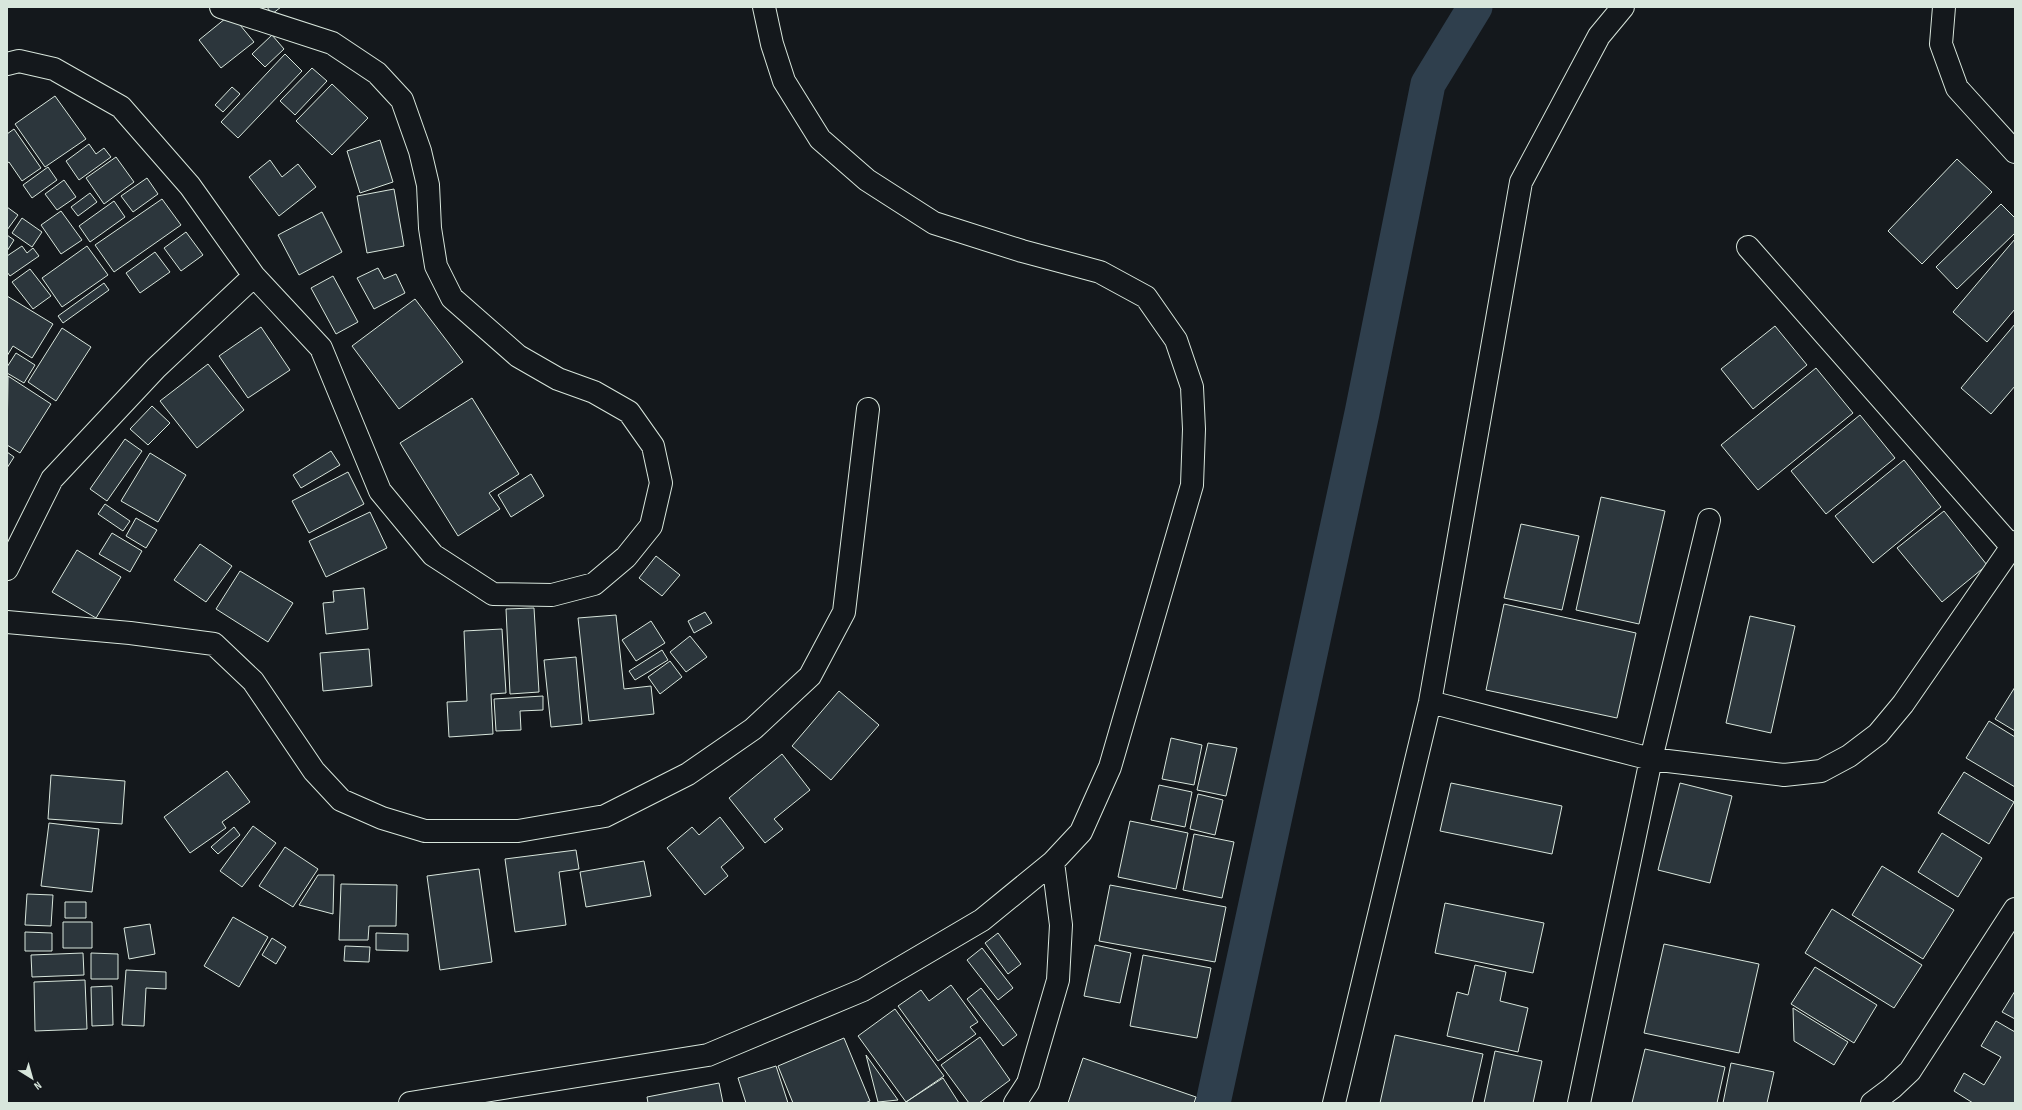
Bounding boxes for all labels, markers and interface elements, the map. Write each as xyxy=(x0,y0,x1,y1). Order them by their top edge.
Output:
north arrow xyxy=(12,1058,52,1098)
text: N xyxy=(31,1079,44,1093)

